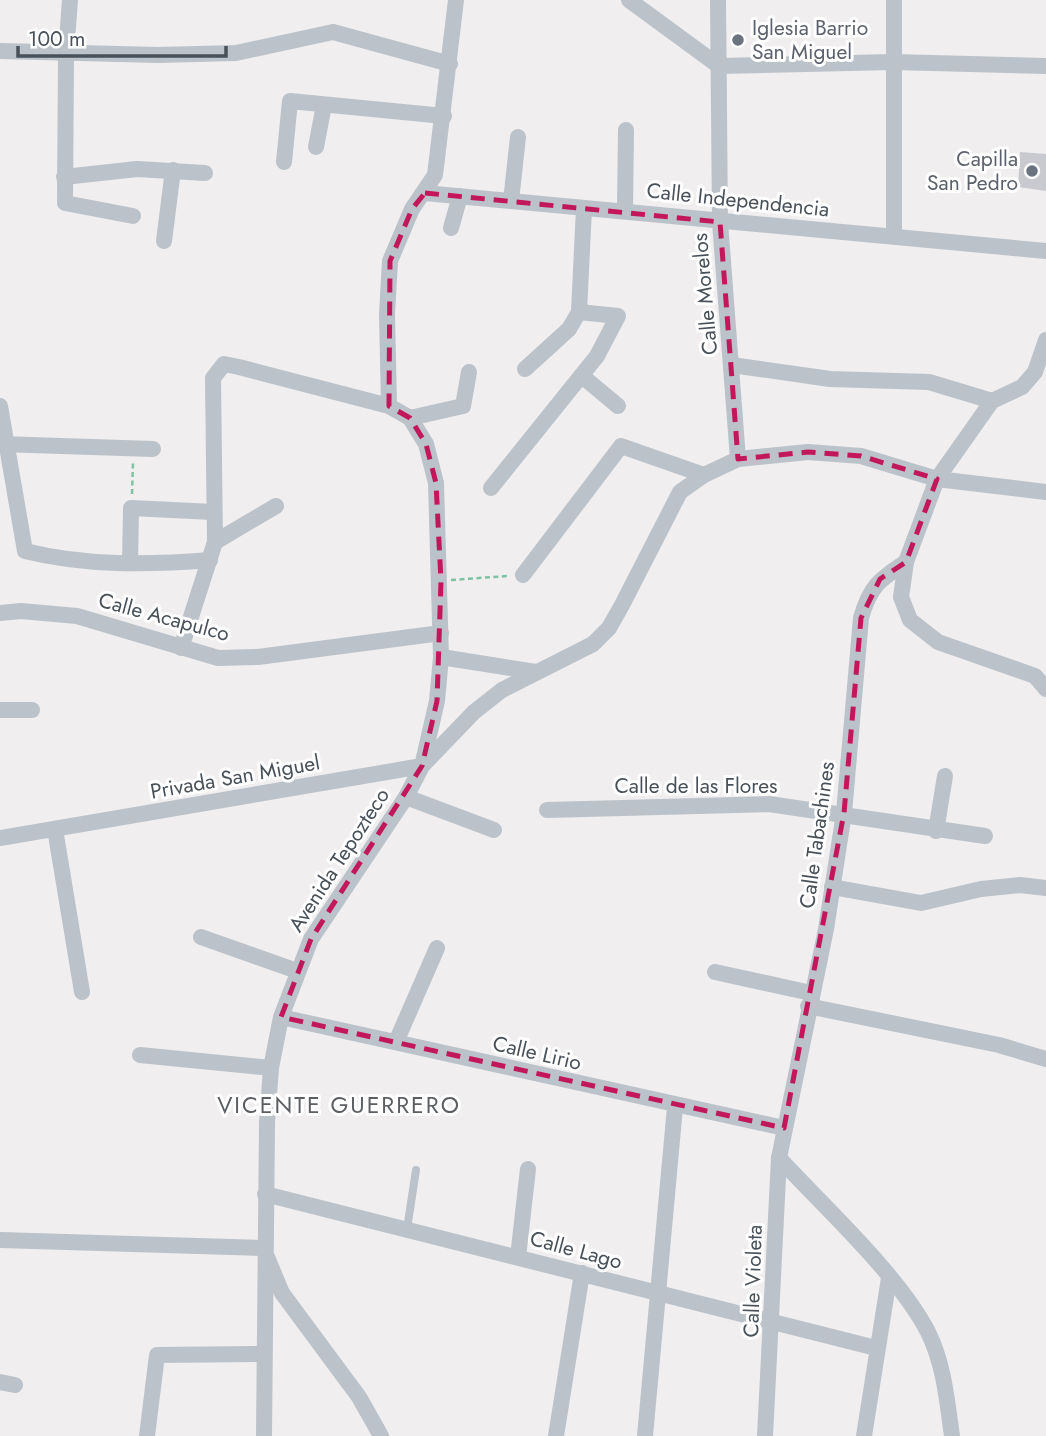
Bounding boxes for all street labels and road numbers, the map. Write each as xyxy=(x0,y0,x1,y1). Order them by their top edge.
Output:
street label: Calle Independencia xyxy=(645,175,831,225)
street label: Calle Morelos xyxy=(685,232,725,356)
street label: Calle Acapulco xyxy=(95,585,233,649)
street label: Privada San Miguel xyxy=(148,747,322,807)
street label: Calle Tabachines xyxy=(792,760,842,910)
street label: Calle de las Flores xyxy=(614,771,778,801)
street label: Avenida Tepozteco xyxy=(281,782,397,938)
street label: Calle Lirio xyxy=(490,1028,584,1078)
street label: Calle Lago xyxy=(527,1223,625,1277)
street label: Calle Violeta xyxy=(736,1224,770,1338)

